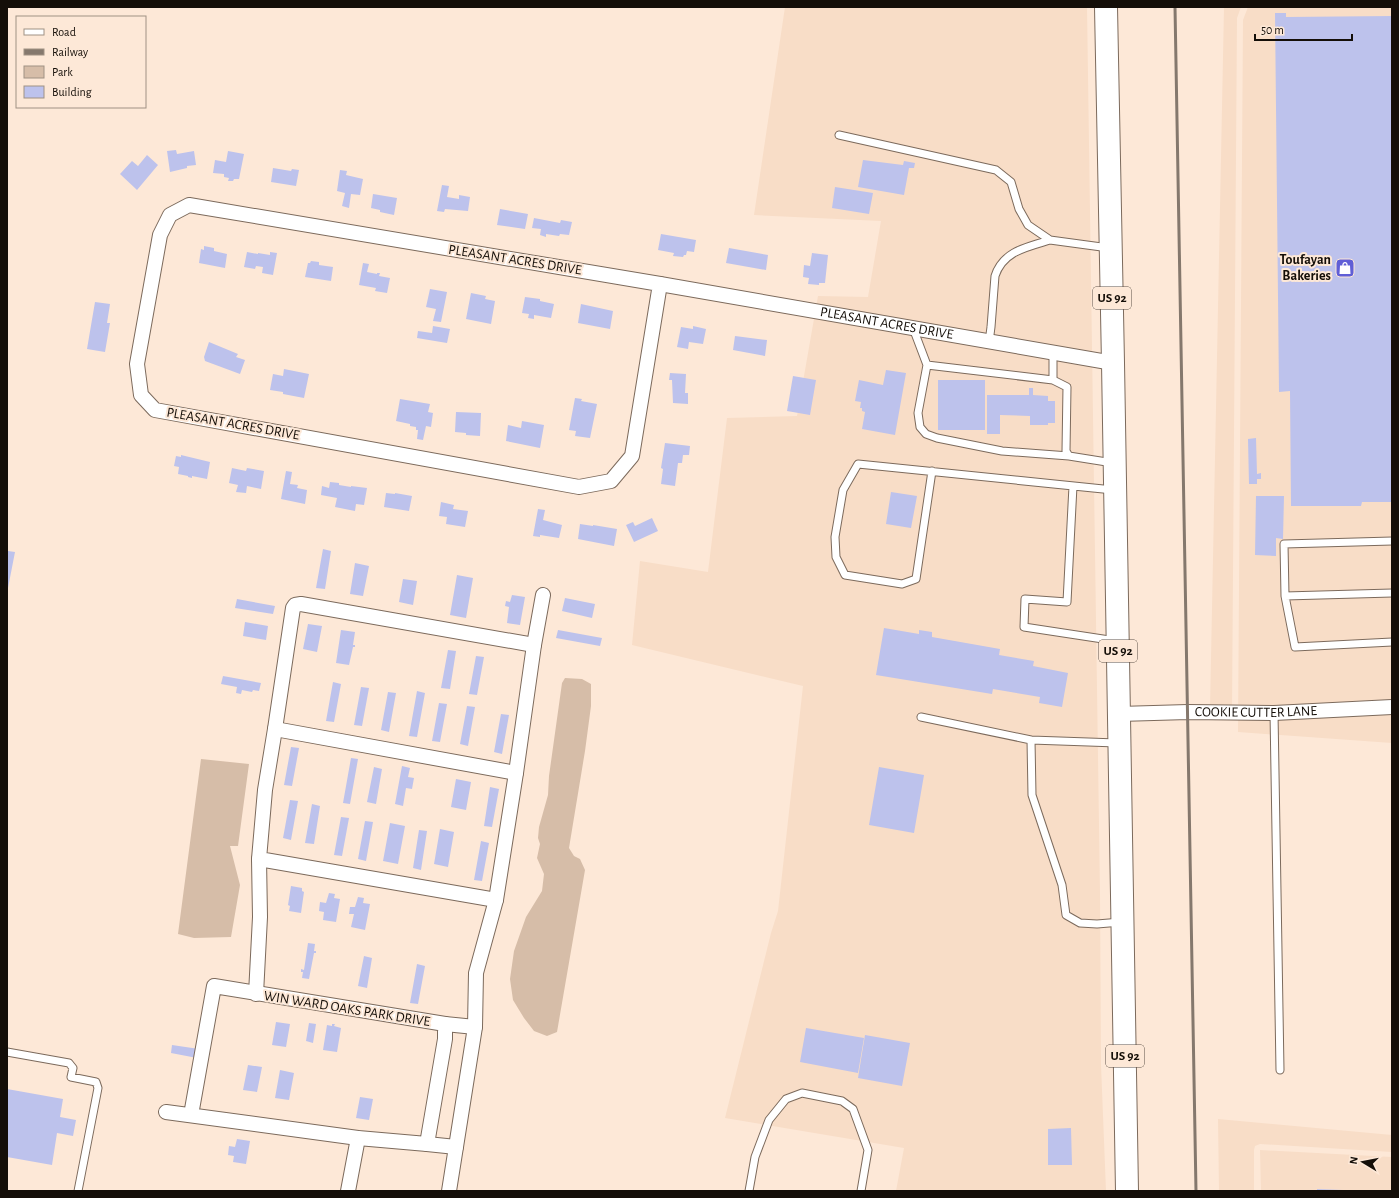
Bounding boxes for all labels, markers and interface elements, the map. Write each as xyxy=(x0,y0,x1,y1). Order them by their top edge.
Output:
legend xyxy=(16,16,146,108)
scale bar xyxy=(1255,16,1352,42)
text: 50 m xyxy=(1261,24,1284,36)
text: Road xyxy=(52,26,76,38)
text: Railway xyxy=(52,46,88,59)
text: Park xyxy=(52,66,73,78)
text: Building xyxy=(52,86,92,98)
street label: PLEASANT ACRES DRIVE xyxy=(447,243,583,277)
place label: Toufayan Bakeries xyxy=(1279,253,1331,283)
shop icon: Toufayan Bakeries xyxy=(1334,257,1356,279)
road number: US 92 xyxy=(1093,287,1131,309)
street label: PLEASANT ACRES DRIVE xyxy=(819,305,954,342)
street label: PLEASANT ACRES DRIVE xyxy=(165,405,301,443)
road number: US 92 xyxy=(1099,640,1137,662)
street label: COOKIE CUTTER LANE xyxy=(1195,704,1318,720)
street label: WIN WARD OAKS PARK DRIVE xyxy=(263,989,431,1029)
road number: US 92 xyxy=(1106,1045,1144,1067)
north arrow xyxy=(1343,1142,1383,1182)
text: N xyxy=(1348,1156,1360,1165)

